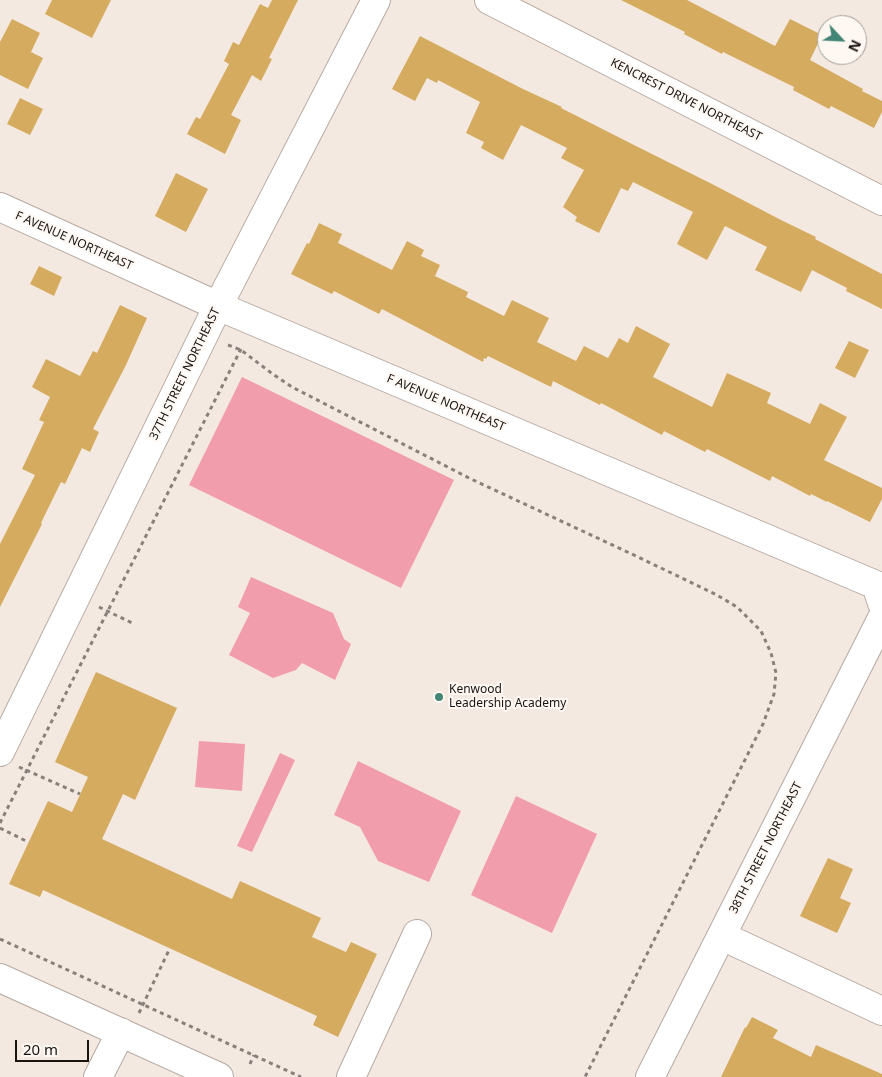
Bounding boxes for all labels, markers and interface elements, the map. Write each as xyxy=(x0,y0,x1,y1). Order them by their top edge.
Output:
north arrow xyxy=(817,15,867,65)
text: N xyxy=(844,37,866,55)
street label: KENCREST DRIVE NORTHEAST xyxy=(608,56,764,144)
street label: F AVENUE NORTHEAST xyxy=(13,209,135,273)
street label: 37TH STREET NORTHEAST xyxy=(147,306,223,442)
street label: F AVENUE NORTHEAST xyxy=(385,372,507,434)
place label: Kenwood Leadership Academy xyxy=(449,683,566,711)
marker: Kenwood Leadership Academy xyxy=(433,691,445,703)
street label: 38TH STREET NORTHEAST xyxy=(727,780,805,916)
scale bar xyxy=(18,1030,91,1062)
text: 20 m xyxy=(23,1039,58,1059)

